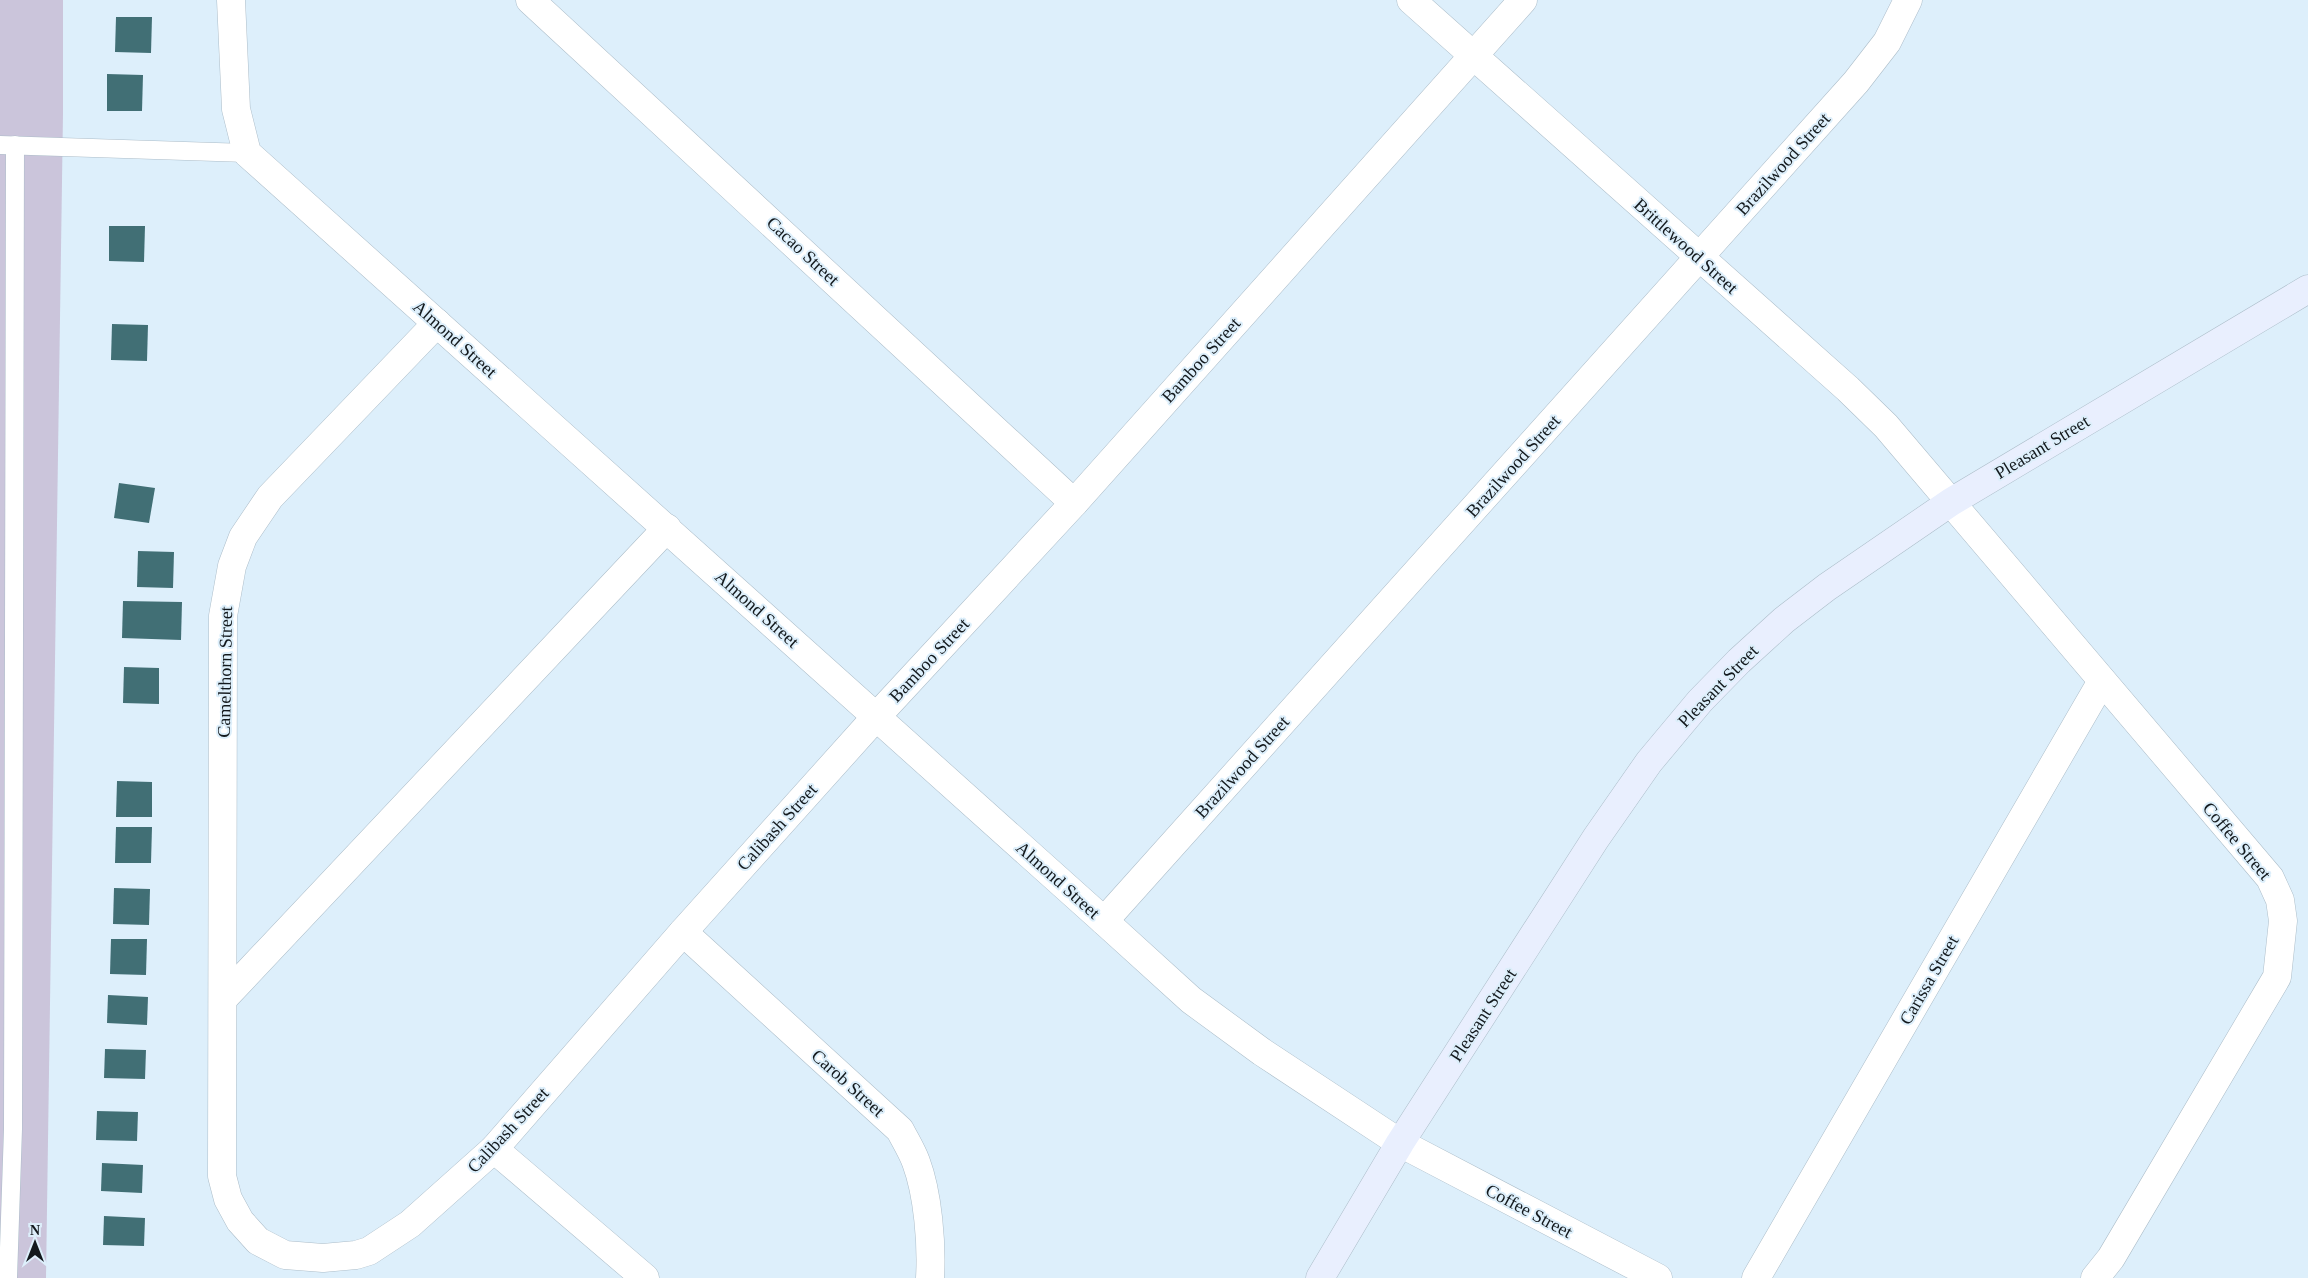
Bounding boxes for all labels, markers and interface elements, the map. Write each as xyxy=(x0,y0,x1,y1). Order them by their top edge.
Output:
street label: Brazilwood Street xyxy=(1732,109,1834,219)
street label: Brittlewood Street xyxy=(1630,194,1742,298)
street label: Cacao Street xyxy=(763,212,843,290)
street label: Almond Street xyxy=(409,296,501,382)
street label: Bamboo Street xyxy=(1158,313,1244,407)
street label: Brazilwood Street xyxy=(1462,411,1564,521)
street label: Pleasant Street xyxy=(1991,411,2093,483)
street label: Almond Street xyxy=(711,566,803,652)
street label: Camelthorn Street xyxy=(214,606,236,738)
street label: Bamboo Street xyxy=(885,614,973,706)
street label: Pleasant Street xyxy=(1674,641,1762,731)
street label: Brazilwood Street xyxy=(1191,712,1293,822)
street label: Calibash Street xyxy=(733,780,821,874)
street label: Coffee Street xyxy=(2199,798,2275,884)
street label: Almond Street xyxy=(1012,837,1104,923)
street label: Carissa Street xyxy=(1895,932,1963,1028)
street label: Pleasant Street xyxy=(1446,965,1520,1065)
street label: Carob Street xyxy=(808,1045,888,1121)
street label: Calibash Street xyxy=(463,1083,553,1177)
street label: Coffee Street xyxy=(1482,1180,1576,1242)
north arrow xyxy=(10,1218,60,1268)
text: N xyxy=(30,1223,40,1238)

